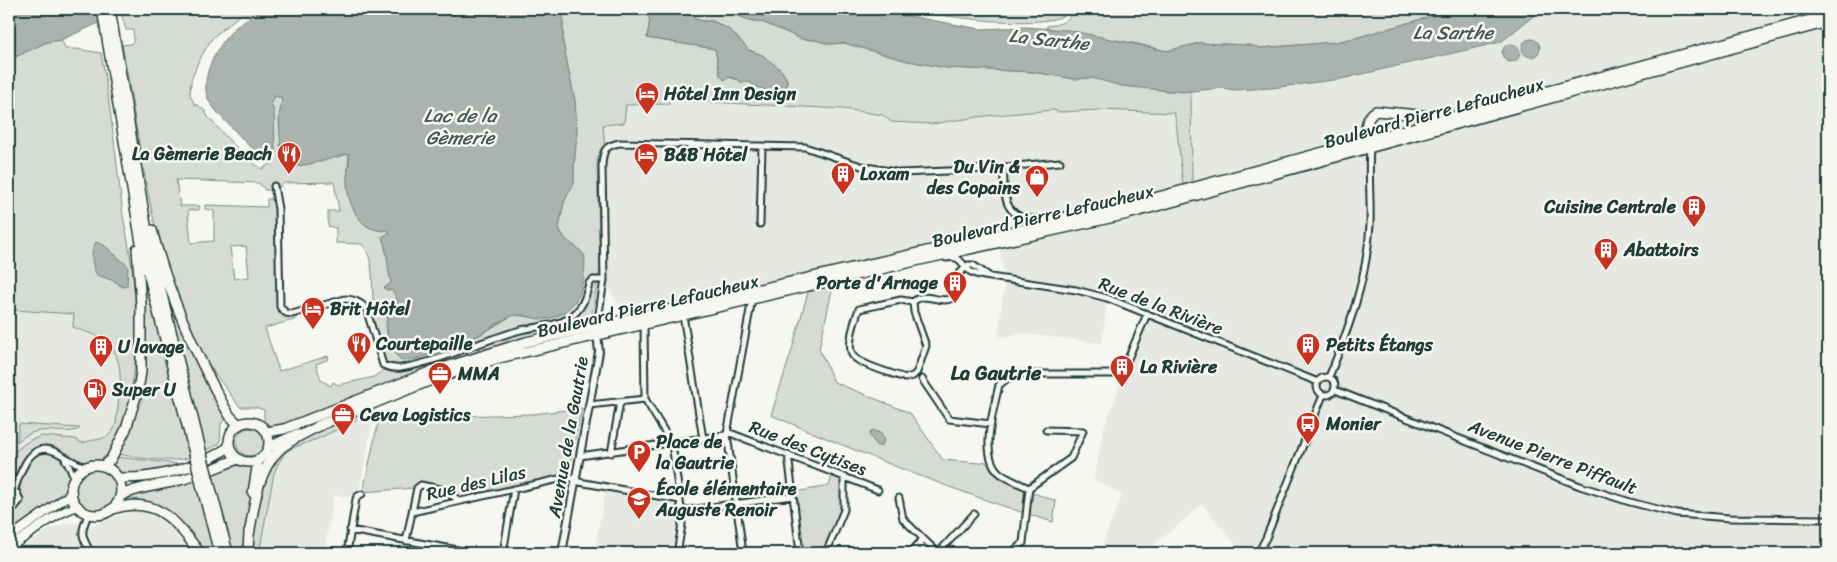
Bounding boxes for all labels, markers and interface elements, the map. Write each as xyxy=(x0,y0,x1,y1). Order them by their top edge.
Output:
water label: La Sarthe xyxy=(1413,16,1495,49)
water label: La Sarthe xyxy=(1007,19,1092,60)
street label: Boulevard Pierre Lefaucheux xyxy=(1320,68,1548,158)
place label: Hôtel Inn Design xyxy=(663,78,796,110)
hotel icon: Hôtel Inn Design xyxy=(634,81,660,115)
water label: Lac de la Gèmerie xyxy=(424,99,498,154)
place label: La Gèmerie Beach xyxy=(132,138,273,170)
place label: B&B Hôtel xyxy=(664,139,748,171)
restaurant icon: La Gèmerie Beach xyxy=(276,141,302,175)
hotel icon: B&B Hôtel xyxy=(633,142,659,176)
place label: Du Vin & des Copains xyxy=(926,151,1021,204)
place label: Loxam xyxy=(860,158,910,190)
building icon: Loxam xyxy=(830,161,856,195)
shop icon: Du Vin & des Copains xyxy=(1024,164,1050,198)
street label: Boulevard Pierre Lefaucheux xyxy=(929,175,1158,257)
place label: Cuisine Centrale xyxy=(1543,191,1677,223)
building icon: Cuisine Centrale xyxy=(1681,194,1707,228)
place label: Abattoirs xyxy=(1623,234,1699,266)
building icon: Abattoirs xyxy=(1593,237,1619,271)
street label: Boulevard Pierre Lefaucheux xyxy=(534,265,763,347)
place label: Porte d'Arnage xyxy=(816,267,939,299)
street label: Rue de la Rivière xyxy=(1094,268,1228,344)
building icon: Porte d'Arnage xyxy=(942,270,968,304)
place label: Brit Hôtel xyxy=(330,293,411,325)
hotel icon: Brit Hôtel xyxy=(300,296,326,330)
place label: Courtepaille xyxy=(375,328,473,360)
place label: Petits Étangs xyxy=(1326,329,1434,361)
place label: U lavage xyxy=(118,331,184,363)
restaurant icon: Courtepaille xyxy=(346,331,372,365)
building icon: Petits Étangs xyxy=(1295,332,1321,366)
building icon: U lavage xyxy=(88,334,114,368)
place label: La Rivière xyxy=(1140,351,1218,383)
street label: Avenue de la Gautrie xyxy=(538,354,598,521)
building icon: La Rivière xyxy=(1109,354,1135,388)
district label: La Gautrie xyxy=(951,356,1042,391)
place label: MMA xyxy=(457,358,500,390)
office icon: MMA xyxy=(427,361,453,395)
place label: Super U xyxy=(111,374,177,406)
fuel station icon: Super U xyxy=(82,377,108,411)
place label: Ceva Logistics xyxy=(359,399,471,431)
office icon: Ceva Logistics xyxy=(330,402,356,436)
place label: Monier xyxy=(1325,408,1382,440)
street label: Avenue Pierre Piffault xyxy=(1463,410,1642,504)
street label: Rue des Cytises xyxy=(744,411,872,485)
bus stop icon: Monier xyxy=(1295,411,1321,445)
place label: Place de la Gautrie xyxy=(655,426,735,479)
parking icon: Place de la Gautrie xyxy=(626,439,652,473)
street label: Rue des Lilas xyxy=(423,456,530,510)
place label: École élémentaire Auguste Renoir xyxy=(655,473,797,526)
school or university icon: École élémentaire Auguste Renoir xyxy=(626,486,652,520)

